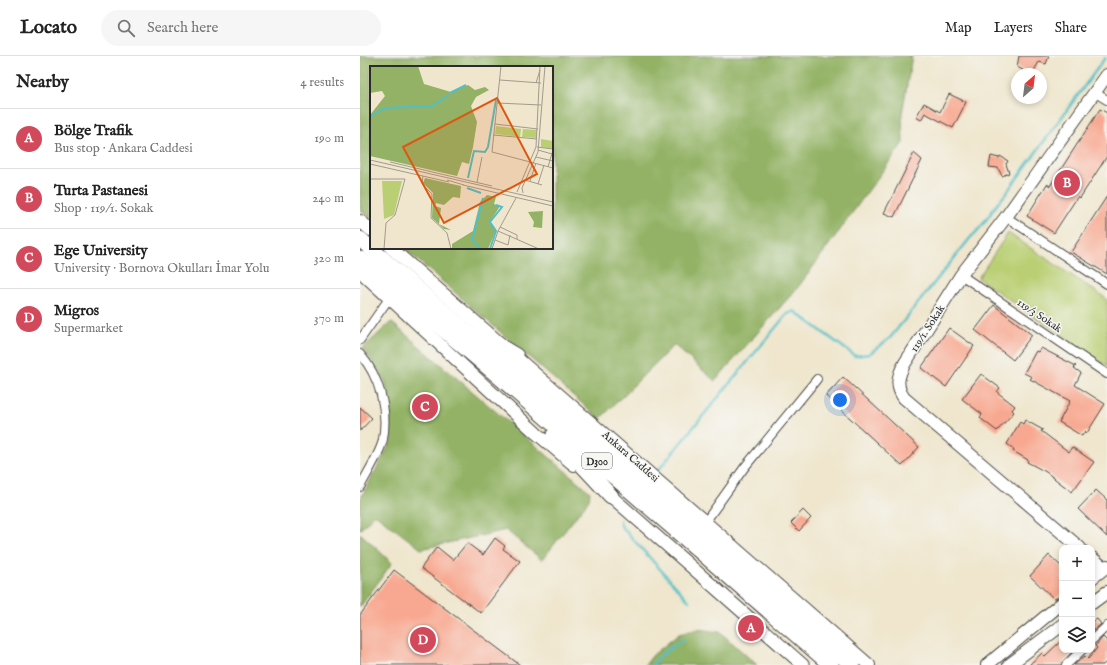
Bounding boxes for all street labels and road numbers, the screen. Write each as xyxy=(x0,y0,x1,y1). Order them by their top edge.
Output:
street label: 119/3 Sokak xyxy=(1014,296,1065,336)
street label: 119/1. Sokak xyxy=(907,302,948,355)
street label: Ankara Caddesi xyxy=(598,427,662,485)
road number: D300 xyxy=(582,453,612,469)

